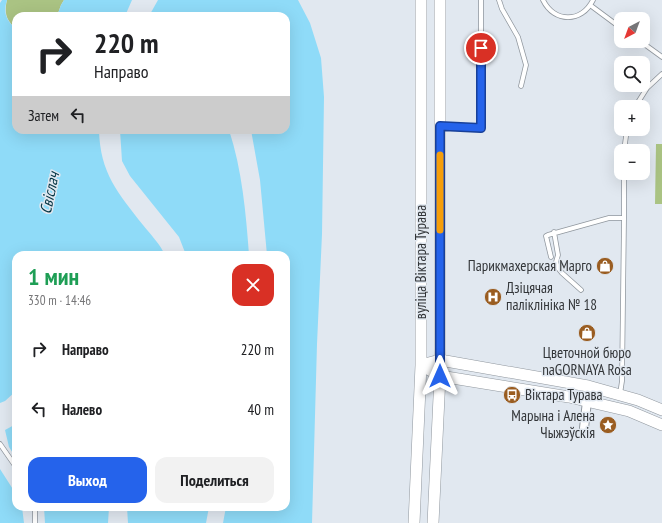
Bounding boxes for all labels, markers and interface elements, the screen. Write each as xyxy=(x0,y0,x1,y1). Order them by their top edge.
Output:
north arrow xyxy=(614,12,650,48)
map controls xyxy=(614,12,650,180)
text: 220 m xyxy=(94,24,158,61)
icon: right xyxy=(28,28,80,80)
pin xyxy=(464,31,498,65)
icon: arrive xyxy=(470,37,492,59)
button: search xyxy=(614,56,650,92)
text: Направо xyxy=(94,60,149,83)
button: + xyxy=(614,100,650,136)
icon: left xyxy=(67,104,89,126)
text: Затем xyxy=(28,106,59,125)
button: − xyxy=(614,144,650,180)
water label: Свіслач xyxy=(35,169,64,216)
street label: вуліца Віктара Турава xyxy=(411,205,430,319)
place label: Парикмахерская Марго xyxy=(468,256,592,275)
shop icon: Парикмахерская Марго xyxy=(595,256,615,276)
text: 1 мин xyxy=(28,261,79,292)
button: close xyxy=(232,264,274,306)
place label: Дзіцячая паліклініка № 18 xyxy=(506,278,597,314)
hospital icon: Дзіцячая паліклініка № 18 xyxy=(483,287,503,307)
text: 330 m · 14:46 xyxy=(28,292,91,309)
shop icon: Цветочной бюро naGORNAYA Rosa xyxy=(577,323,597,343)
icon: right xyxy=(28,338,50,360)
text: Направо xyxy=(62,340,109,359)
text: 220 m xyxy=(241,340,274,359)
place label: Цветочной бюро naGORNAYA Rosa xyxy=(542,343,632,379)
position arrow xyxy=(419,355,461,397)
bus stop icon: Віктара Турава xyxy=(502,385,522,405)
place label: Віктара Турава xyxy=(525,385,603,404)
icon: left xyxy=(28,398,50,420)
text: Налево xyxy=(62,400,102,419)
text: 40 m xyxy=(248,400,274,419)
place label: Марына і Алена Чыжэўскія xyxy=(511,406,595,442)
place icon: Марына і Алена Чыжэўскія xyxy=(598,415,618,435)
button: Выход xyxy=(28,457,147,503)
button: Поделиться xyxy=(155,457,274,503)

